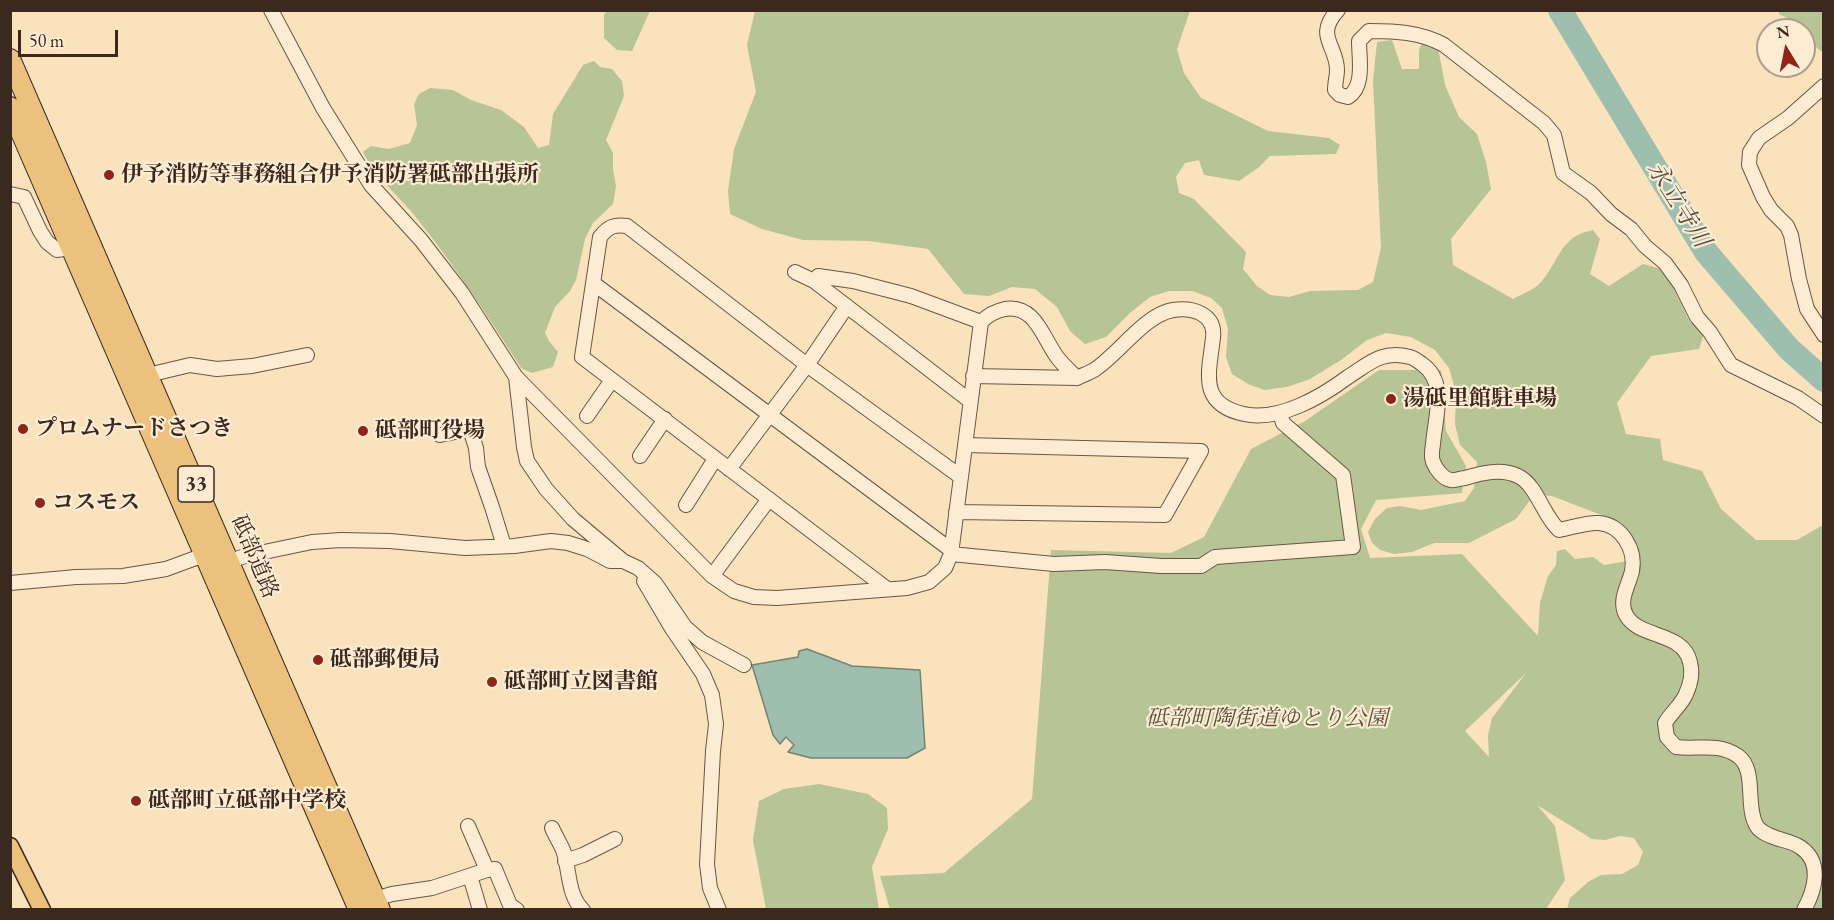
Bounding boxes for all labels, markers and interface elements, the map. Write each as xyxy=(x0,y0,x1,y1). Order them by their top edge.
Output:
scale bar xyxy=(21,18,122,56)
north arrow xyxy=(1756,18,1816,78)
text: N xyxy=(1775,20,1791,43)
text: 50 m xyxy=(29,29,64,52)
water label: 永立寺川 xyxy=(1640,157,1716,253)
place label: 伊予消防等事務組合伊予消防署砥部出張所 xyxy=(121,162,539,188)
marker: 伊予消防等事務組合伊予消防署砥部出張所 xyxy=(102,168,116,182)
place label: 湯砥里館駐車場 xyxy=(1403,386,1557,412)
marker: 湯砥里館駐車場 xyxy=(1384,392,1398,406)
place label: プロムナードさつき xyxy=(35,416,233,442)
place label: 砥部町役場 xyxy=(375,418,485,444)
marker: プロムナードさつき xyxy=(16,422,30,436)
marker: 砥部町役場 xyxy=(356,424,370,438)
road number: 33 xyxy=(178,466,214,502)
place label: コスモス xyxy=(52,490,140,516)
marker: コスモス xyxy=(33,496,47,510)
street label: 砥部道路 xyxy=(225,511,283,603)
place label: 砥部郵便局 xyxy=(330,647,440,673)
marker: 砥部郵便局 xyxy=(311,653,325,667)
place label: 砥部町立図書館 xyxy=(504,669,658,695)
marker: 砥部町立図書館 xyxy=(485,675,499,689)
park label: 砥部町陶街道ゆとり公園 xyxy=(1146,706,1388,732)
place label: 砥部町立砥部中学校 xyxy=(148,788,346,814)
marker: 砥部町立砥部中学校 xyxy=(129,794,143,808)

